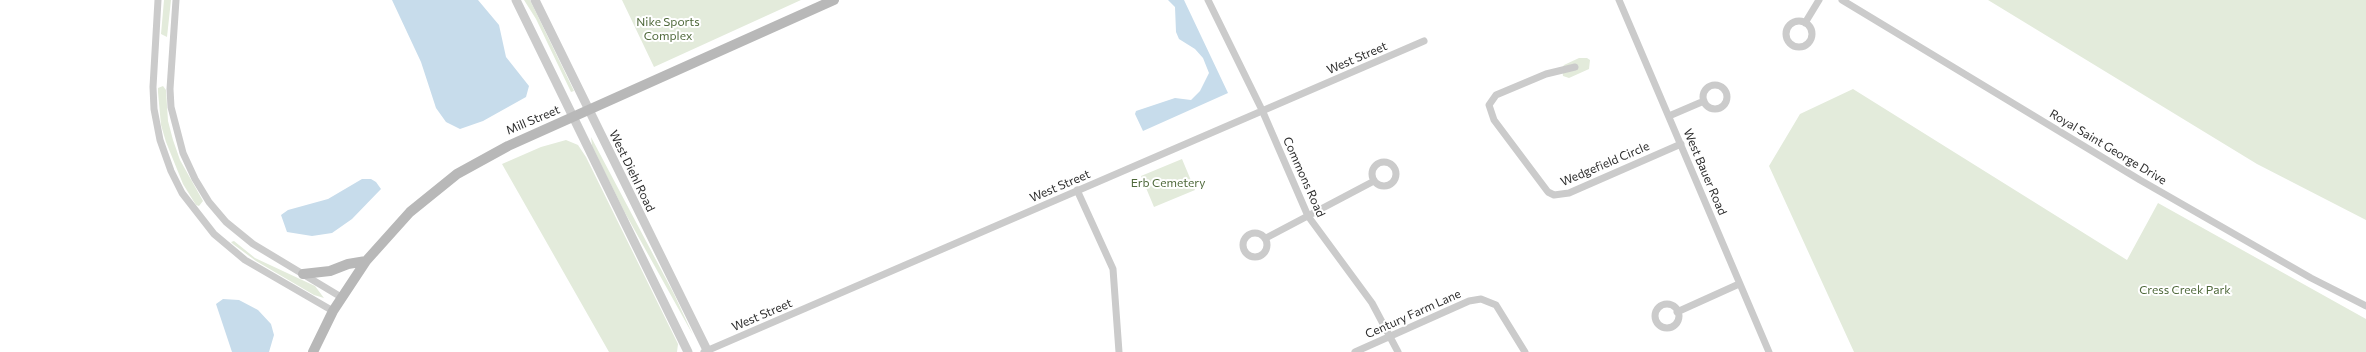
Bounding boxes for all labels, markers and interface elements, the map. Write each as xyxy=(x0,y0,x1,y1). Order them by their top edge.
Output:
park label: Nike Sports Complex xyxy=(636,15,700,43)
street label: West Street xyxy=(1325,39,1389,77)
street label: Mill Street xyxy=(504,102,562,138)
street label: Royal Saint George Drive xyxy=(2047,106,2169,188)
street label: West Bauer Road xyxy=(1680,127,1730,217)
street label: West Diehl Road xyxy=(606,128,658,214)
street label: Commons Road xyxy=(1280,135,1328,219)
street label: Wedgefield Circle xyxy=(1558,139,1652,189)
street label: West Street xyxy=(1028,167,1092,205)
park label: Erb Cemetery xyxy=(1131,176,1205,190)
park label: Cress Creek Park xyxy=(2139,283,2231,297)
street label: Century Farm Lane xyxy=(1363,286,1463,342)
street label: West Street xyxy=(730,296,794,334)

